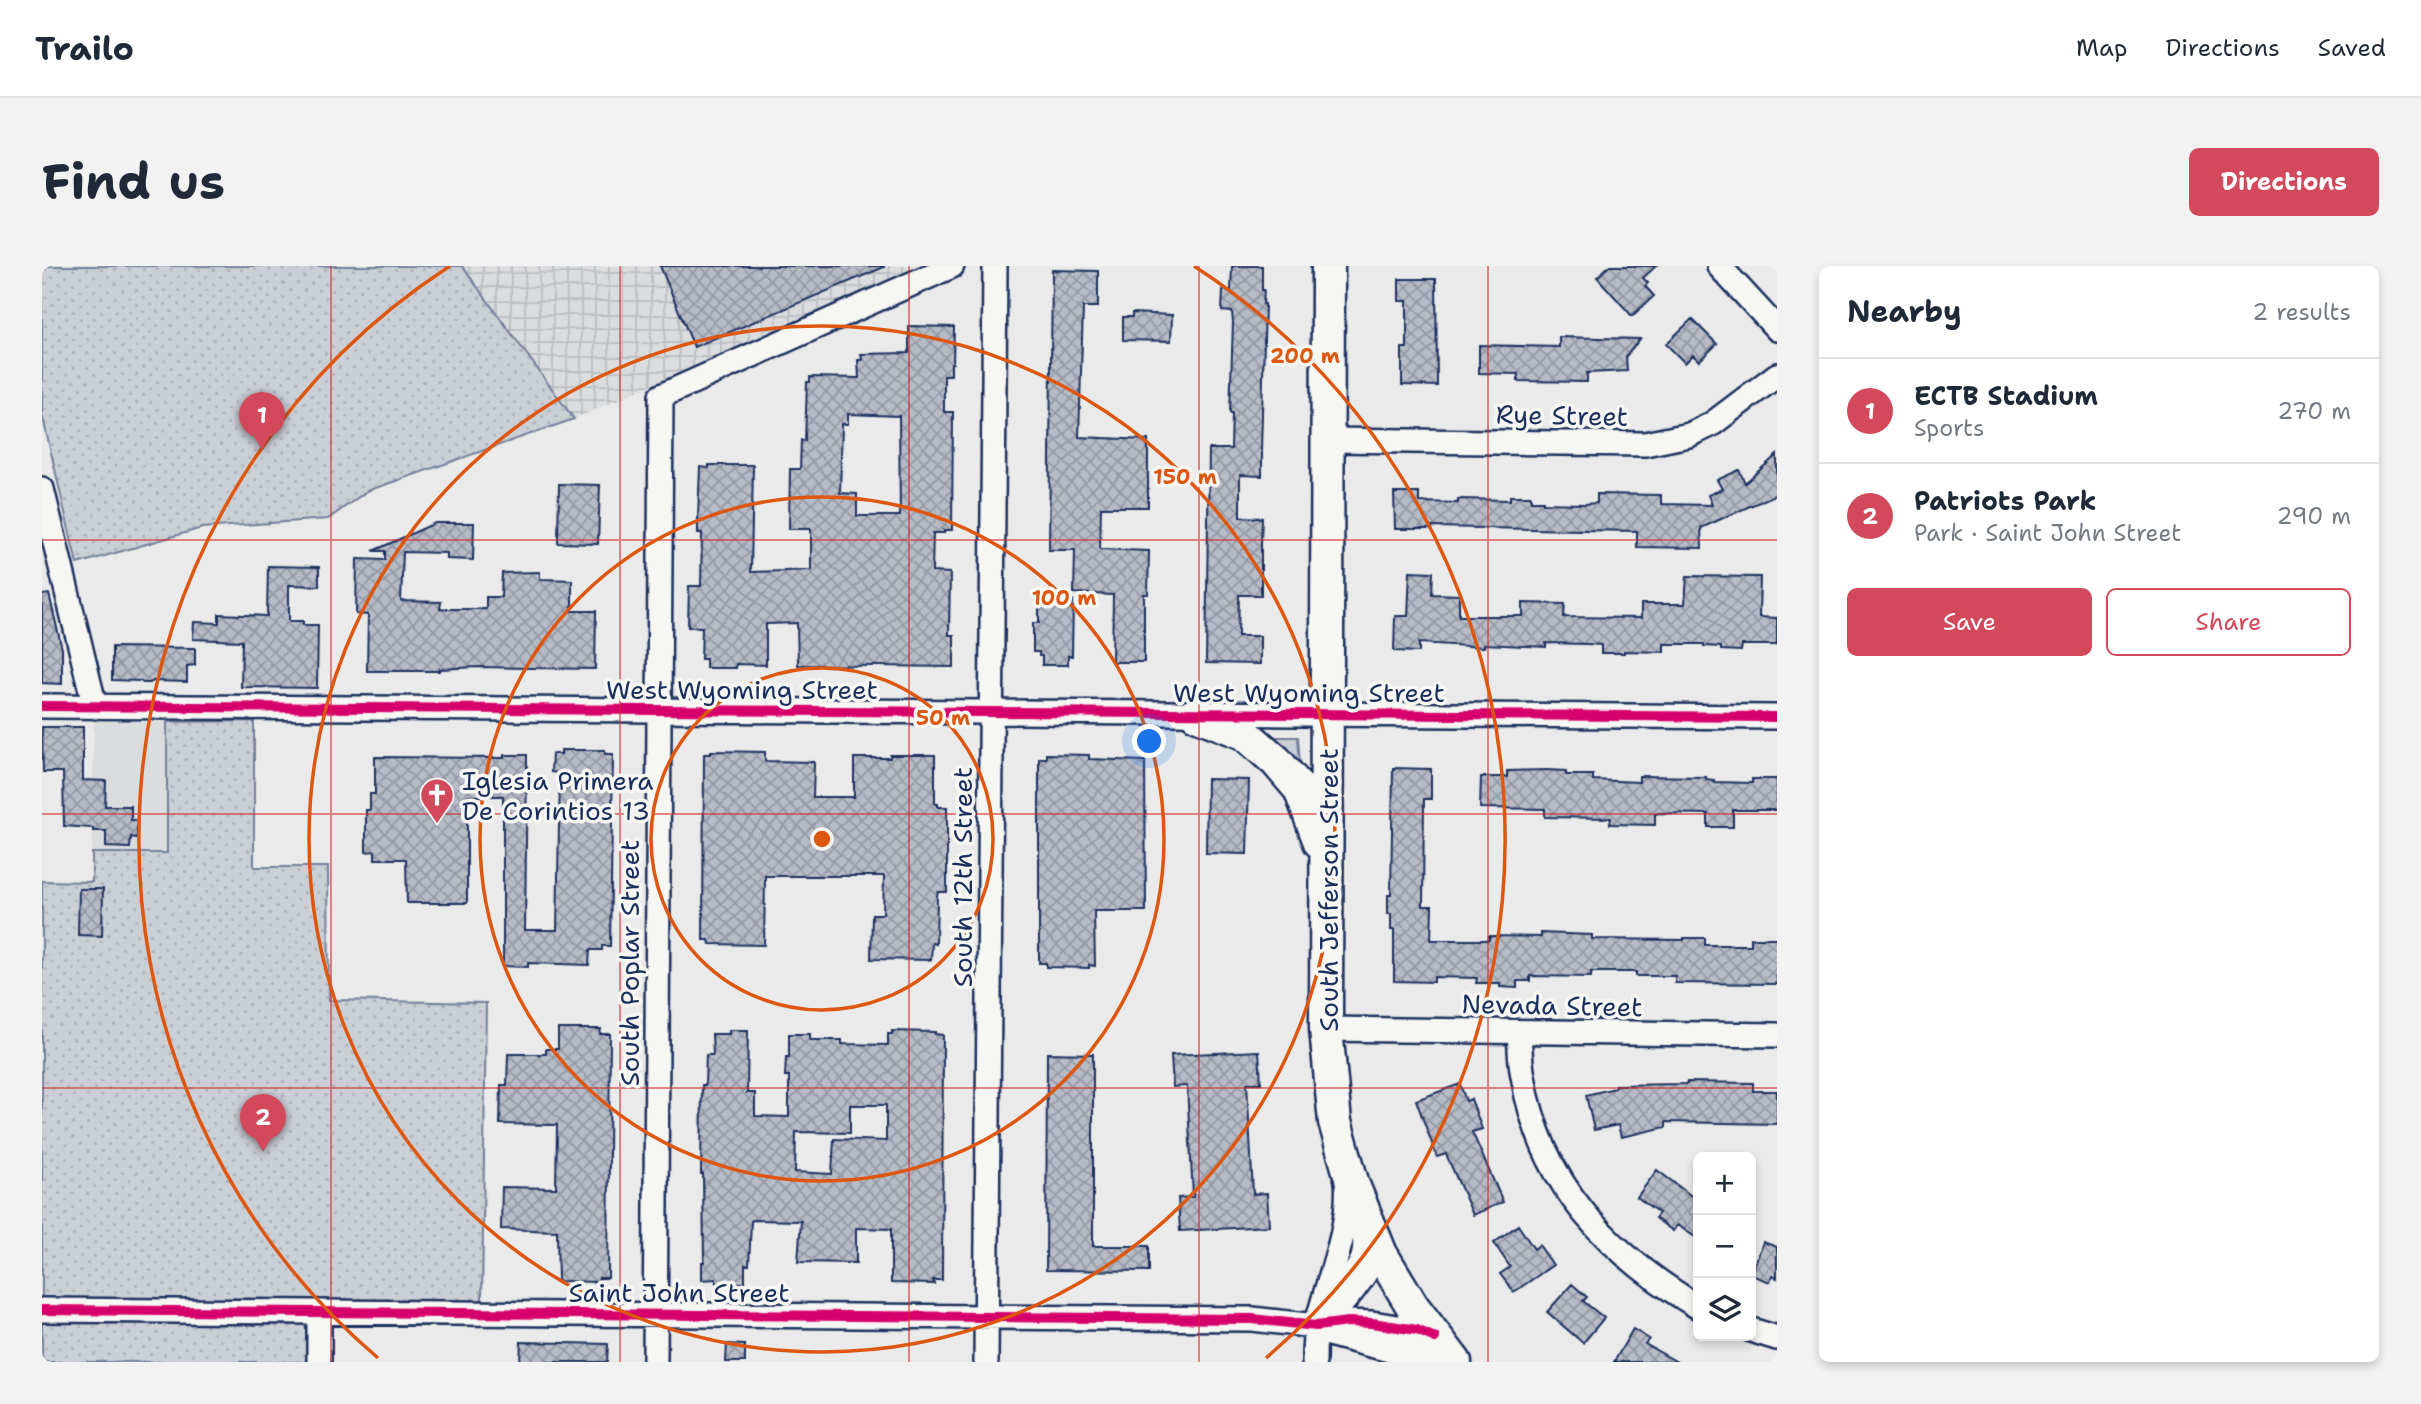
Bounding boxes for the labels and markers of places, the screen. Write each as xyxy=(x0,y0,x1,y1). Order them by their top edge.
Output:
pin: 1 xyxy=(239,392,285,450)
place label: Iglesia Primera De Corintios 13 xyxy=(462,763,654,828)
church icon: Iglesia Primera De Corintios 13 xyxy=(418,776,456,825)
centre of rings xyxy=(810,827,834,851)
pin: 2 xyxy=(240,1094,286,1152)

